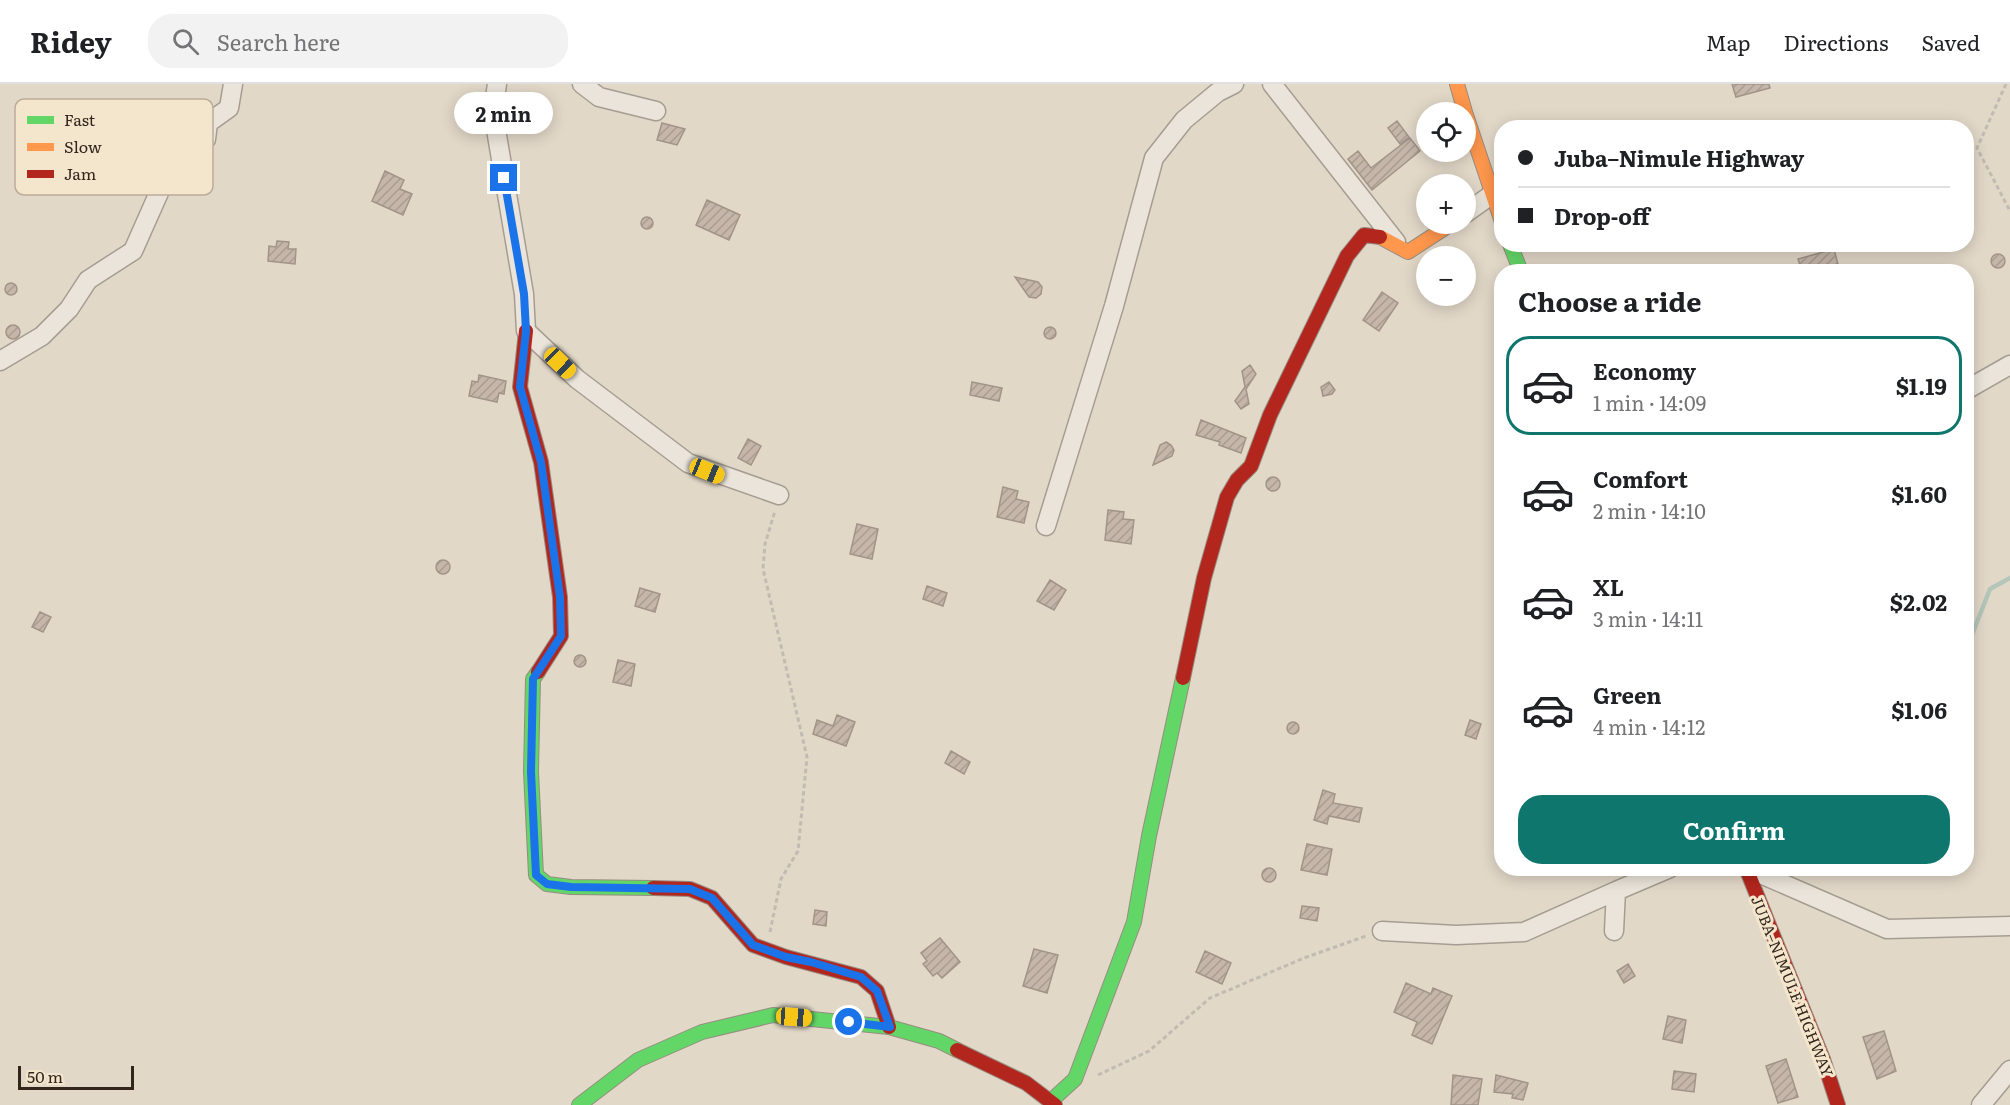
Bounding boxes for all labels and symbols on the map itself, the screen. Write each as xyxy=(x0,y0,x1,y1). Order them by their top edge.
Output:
callout: 2 min xyxy=(454,91,554,133)
legend xyxy=(15,99,213,195)
text: Fast xyxy=(64,107,96,131)
text: Slow xyxy=(64,134,102,158)
text: Jam xyxy=(64,161,97,185)
route end xyxy=(490,164,517,191)
car xyxy=(541,344,579,382)
car xyxy=(687,456,727,486)
street label: JUBA–NIMULE HIGHWAY xyxy=(1746,892,1840,1080)
car xyxy=(775,1007,813,1027)
route start xyxy=(835,1008,862,1035)
scale bar xyxy=(18,1063,134,1090)

